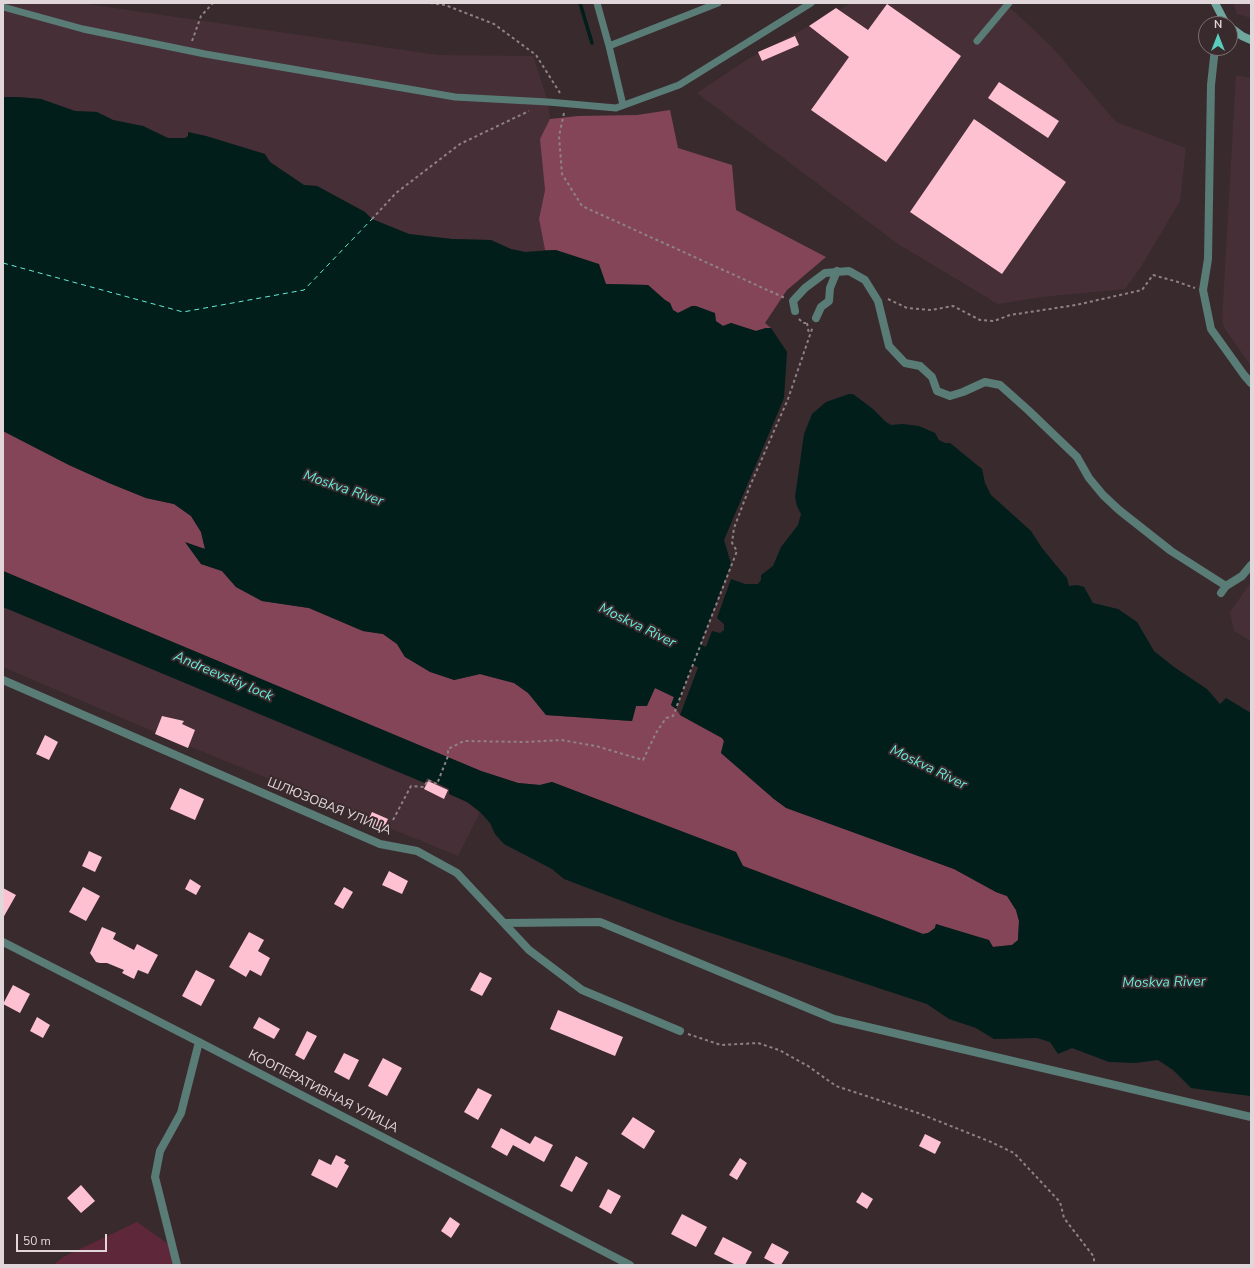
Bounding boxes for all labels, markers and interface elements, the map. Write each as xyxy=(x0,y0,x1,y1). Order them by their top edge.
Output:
north arrow xyxy=(1198,16,1238,56)
text: N xyxy=(1214,17,1222,32)
water label: Moskva River xyxy=(301,467,385,511)
water label: Moskva River xyxy=(596,600,678,652)
water label: Andreevskiy lock xyxy=(171,649,275,705)
water label: Moskva River xyxy=(887,742,969,794)
street label: ШЛЮЗОВАЯ УЛИЦА xyxy=(265,775,393,839)
water label: Moskva River xyxy=(1122,974,1206,992)
street label: КООПЕРАТИВНАЯ УЛИЦА xyxy=(245,1047,401,1137)
scale bar xyxy=(18,1226,109,1252)
text: 50 m xyxy=(23,1233,51,1249)

